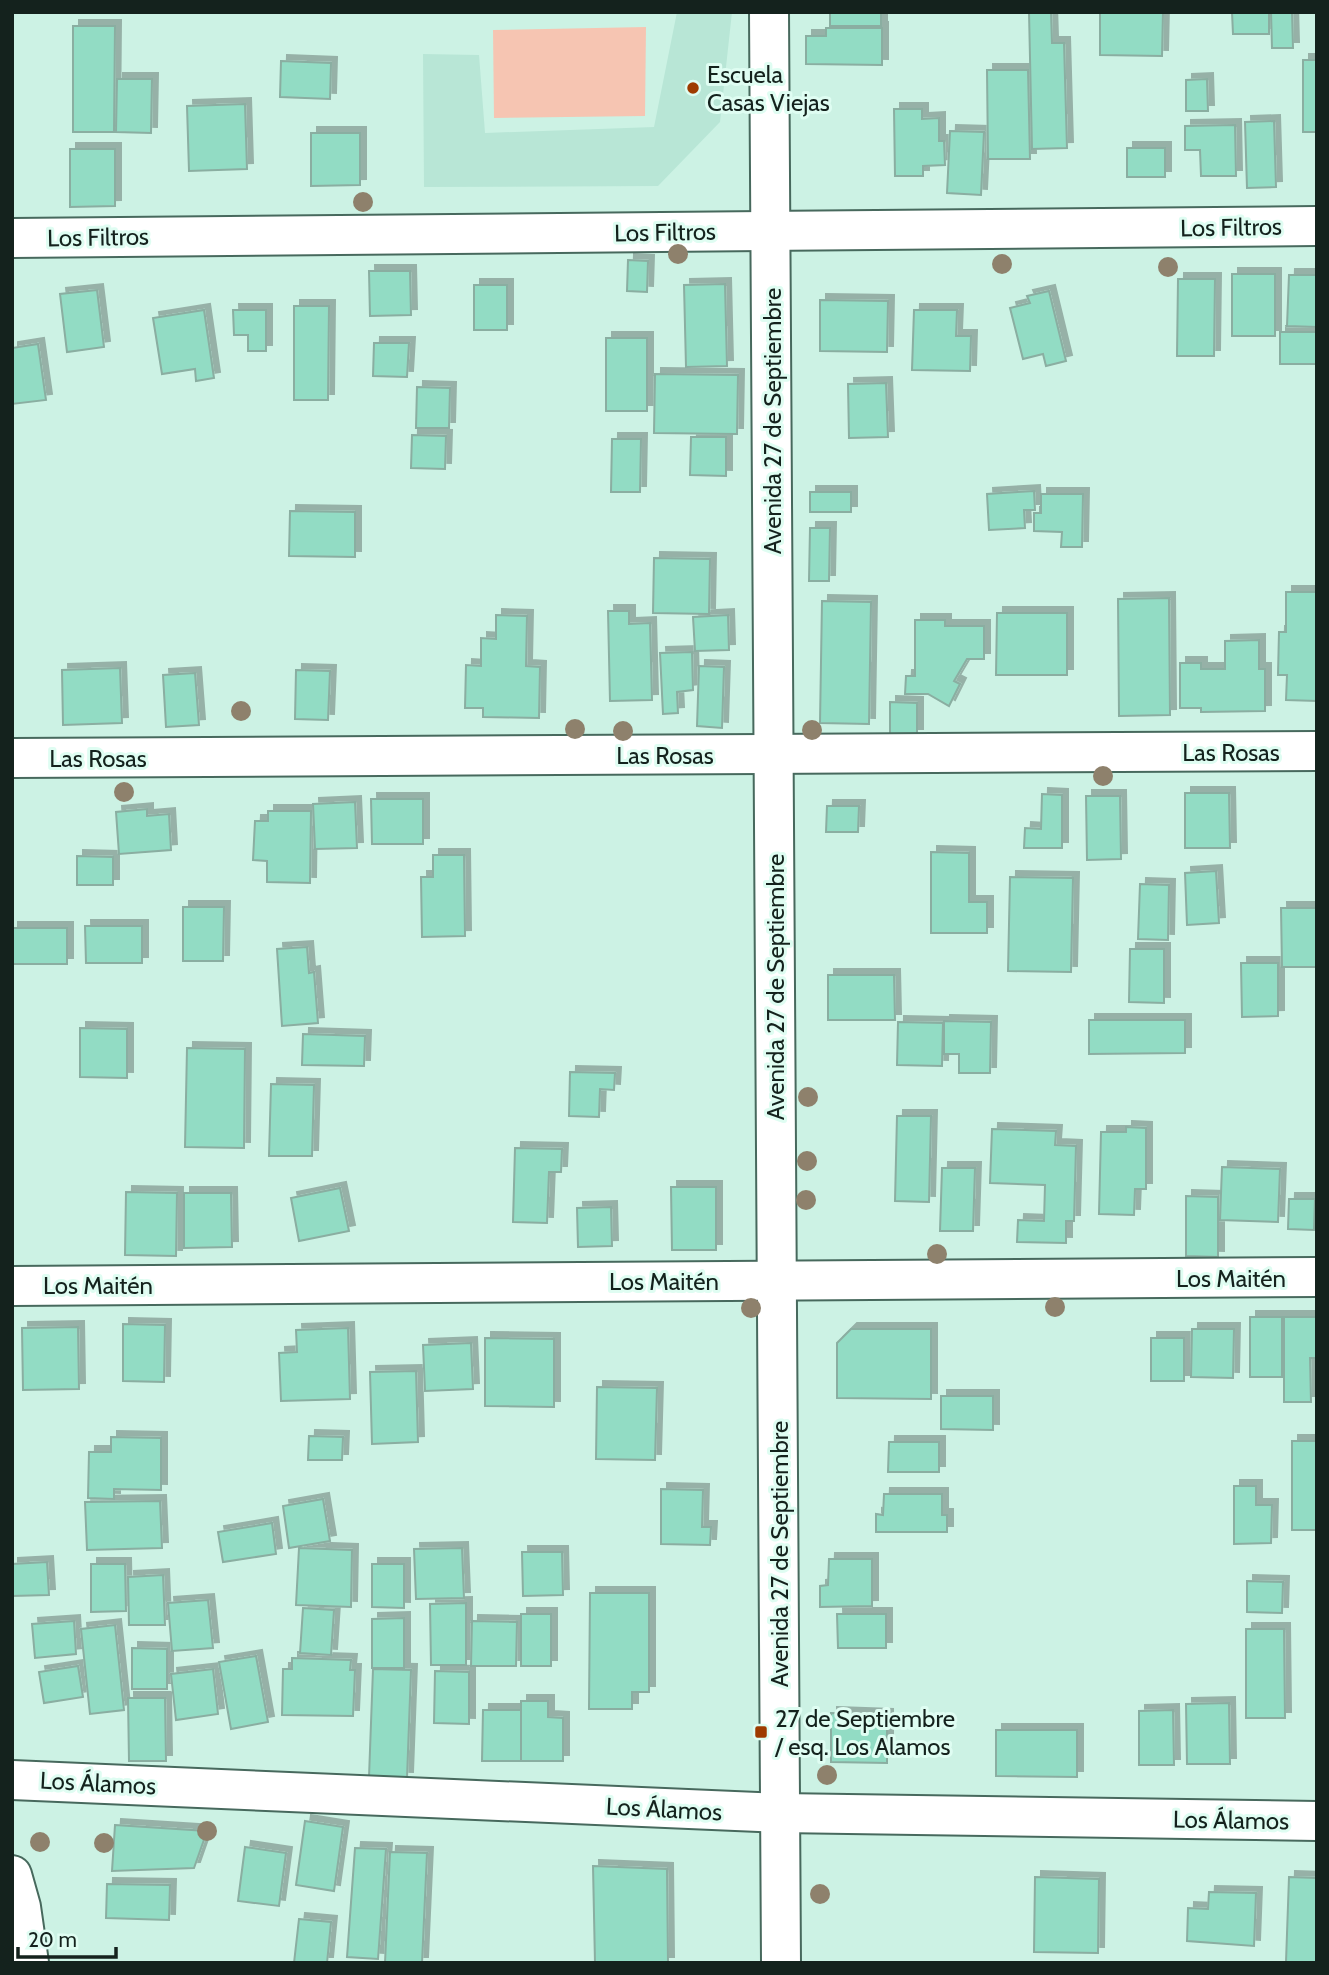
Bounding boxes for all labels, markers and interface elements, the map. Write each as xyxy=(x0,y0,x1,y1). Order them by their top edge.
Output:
place label: Escuela Casas Viejas xyxy=(707,60,830,117)
marker: Escuela Casas Viejas xyxy=(685,80,701,96)
street label: Los Filtros xyxy=(1180,212,1282,242)
street label: Los Filtros xyxy=(614,217,716,247)
street label: Los Filtros xyxy=(47,222,149,252)
street label: Avenida 27 de Septiembre xyxy=(758,288,787,554)
street label: Las Rosas xyxy=(1182,738,1280,767)
street label: Las Rosas xyxy=(616,741,714,770)
street label: Las Rosas xyxy=(49,744,147,773)
street label: Avenida 27 de Septiembre xyxy=(761,854,790,1120)
street label: Los Maitén xyxy=(1176,1264,1286,1293)
street label: Los Maitén xyxy=(609,1267,719,1296)
street label: Los Maitén xyxy=(43,1271,153,1300)
street label: Avenida 27 de Septiembre xyxy=(765,1421,794,1687)
place label: 27 de Septiembre / esq. Los Alamos xyxy=(774,1704,955,1761)
marker: 27 de Septiembre / esq. Los Alamos xyxy=(753,1724,769,1740)
street label: Los Álamos xyxy=(39,1765,157,1801)
street label: Los Álamos xyxy=(605,1791,723,1827)
street label: Los Álamos xyxy=(1173,1804,1289,1836)
scale bar xyxy=(18,1916,116,1960)
text: 20 m xyxy=(28,1927,77,1952)

